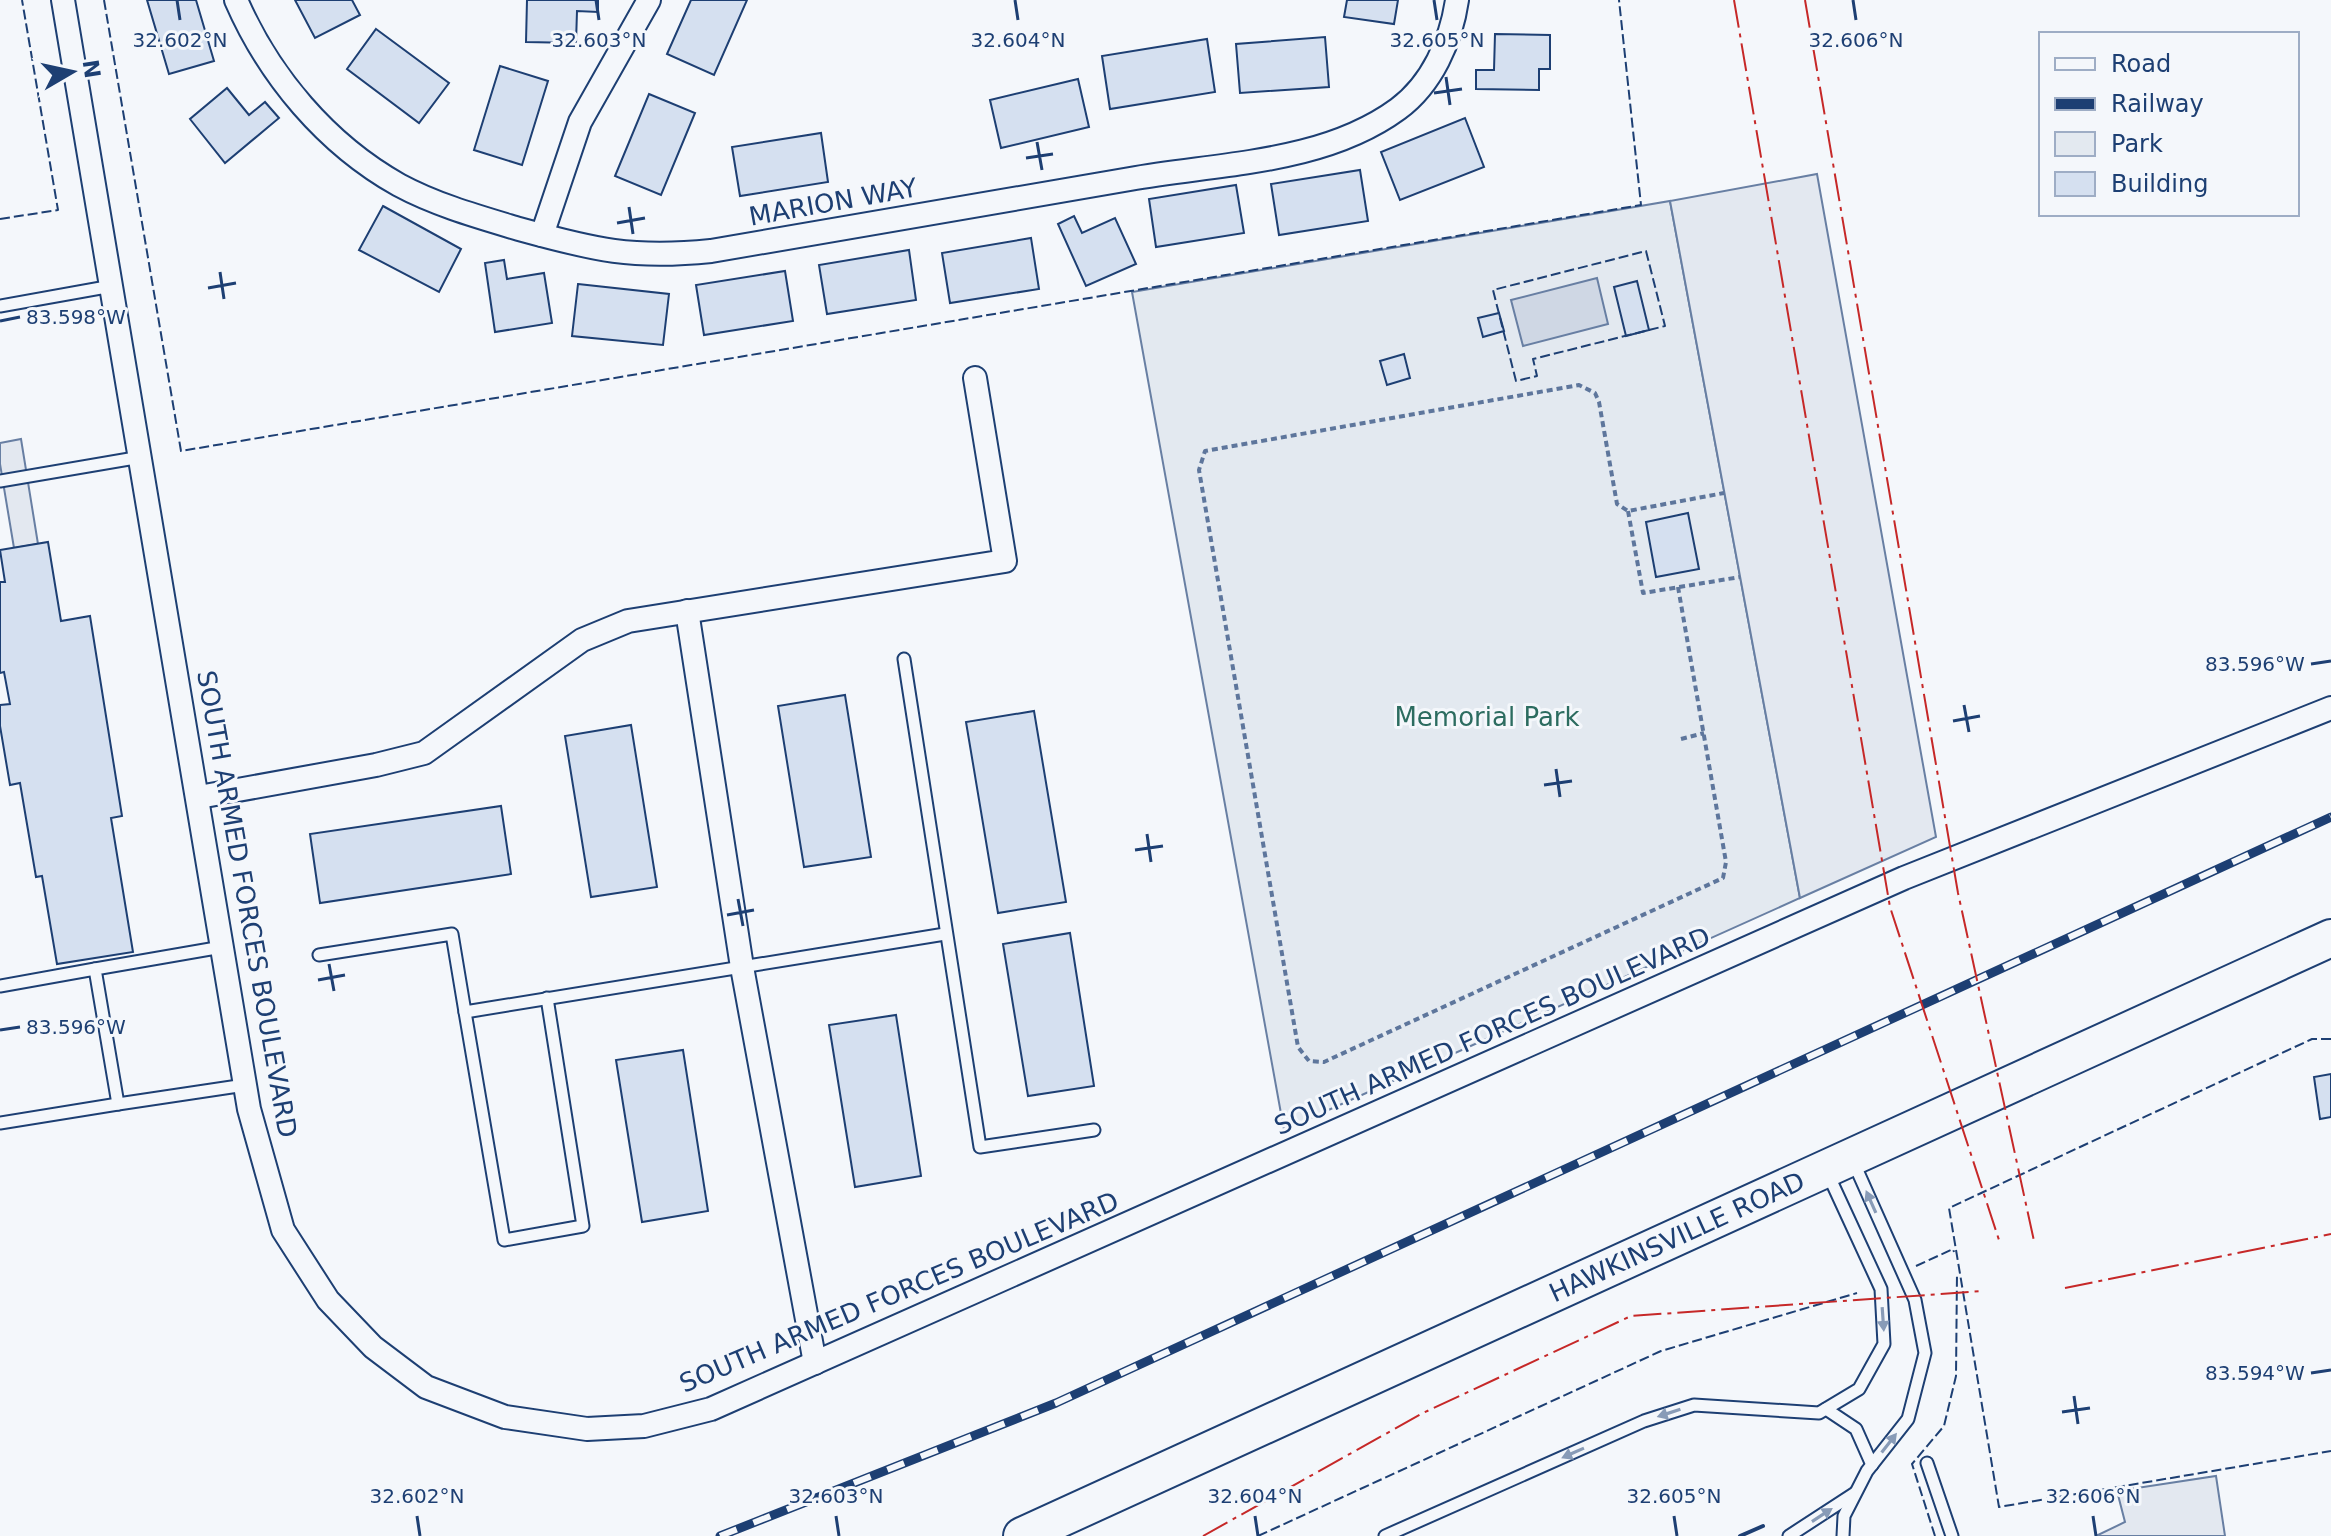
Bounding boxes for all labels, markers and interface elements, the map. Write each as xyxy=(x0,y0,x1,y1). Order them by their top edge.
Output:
text: 32.602°N xyxy=(133,28,227,52)
text: 32.603°N xyxy=(552,28,646,52)
text: 32.604°N xyxy=(971,28,1065,52)
text: 32.605°N xyxy=(1390,28,1484,52)
text: 32.606°N xyxy=(1809,28,1903,52)
north arrow xyxy=(32,32,112,112)
legend xyxy=(2039,32,2299,216)
text: Road xyxy=(2111,50,2171,78)
text: N xyxy=(77,58,105,80)
text: Railway xyxy=(2111,90,2204,118)
text: Park xyxy=(2111,130,2163,158)
text: Building xyxy=(2111,170,2208,198)
street label: MARION WAY xyxy=(747,172,919,232)
text: 83.598°W xyxy=(26,305,126,329)
text: 83.596°W xyxy=(2205,652,2305,676)
street label: SOUTH ARMED FORCES BOULEVARD xyxy=(191,668,303,1140)
park label: Memorial Park xyxy=(1394,702,1580,732)
street label: SOUTH ARMED FORCES BOULEVARD xyxy=(1269,921,1715,1141)
text: 83.596°W xyxy=(26,1015,126,1039)
street label: HAWKINSVILLE ROAD xyxy=(1544,1166,1809,1308)
street label: SOUTH ARMED FORCES BOULEVARD xyxy=(675,1186,1123,1398)
one-way arrow xyxy=(1864,1190,1878,1214)
one-way arrow xyxy=(1877,1307,1890,1332)
text: 83.594°W xyxy=(2205,1361,2305,1385)
one-way arrow xyxy=(1657,1407,1681,1420)
one-way arrow xyxy=(1880,1433,1896,1453)
one-way arrow xyxy=(1561,1446,1584,1460)
text: 32.602°N xyxy=(370,1484,464,1508)
text: 32.603°N xyxy=(789,1484,883,1508)
text: 32.604°N xyxy=(1208,1484,1302,1508)
text: 32.605°N xyxy=(1627,1484,1721,1508)
text: 32.606°N xyxy=(2046,1484,2140,1508)
one-way arrow xyxy=(1811,1508,1833,1522)

